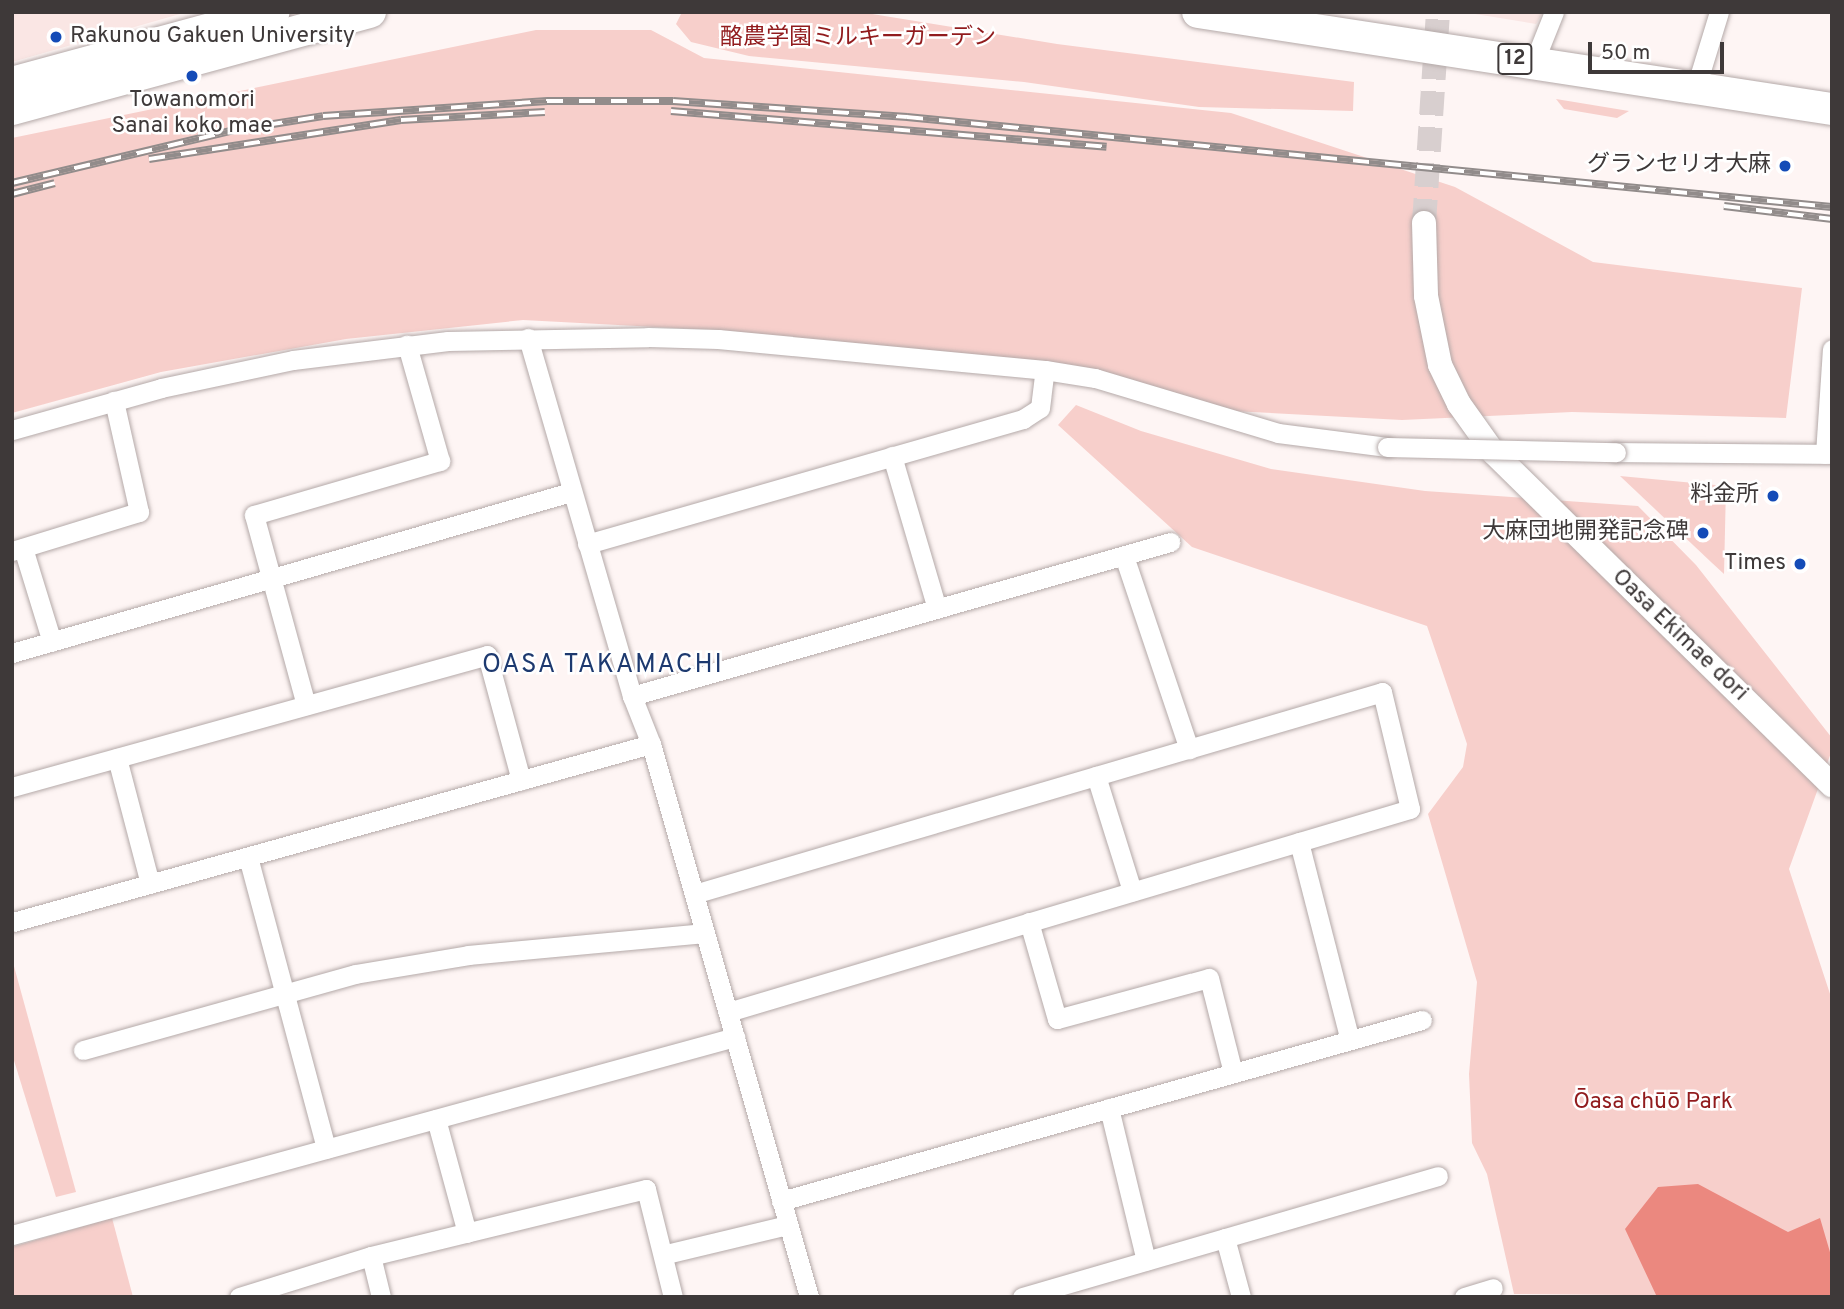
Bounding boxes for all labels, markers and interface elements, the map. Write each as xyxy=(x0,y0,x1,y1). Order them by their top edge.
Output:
place label: Rakunou Gakuen University xyxy=(70,23,355,51)
park label: 酪農学園ミルキーガーデン xyxy=(720,25,996,53)
scale bar xyxy=(1592,28,1728,72)
marker: Rakunou Gakuen University xyxy=(48,29,64,45)
text: 50 m xyxy=(1601,40,1650,67)
road number: 12 xyxy=(1496,42,1534,76)
marker: Towanomori Sanai koko mae xyxy=(184,68,200,84)
place label: Towanomori Sanai koko mae xyxy=(111,87,273,141)
place label: グランセリオ大麻 xyxy=(1587,152,1771,180)
marker: グランセリオ大麻 xyxy=(1777,158,1793,174)
place label: 料金所 xyxy=(1690,482,1759,510)
marker: 料金所 xyxy=(1765,488,1781,504)
place label: 大麻団地開発記念碑 xyxy=(1482,519,1689,547)
marker: 大麻団地開発記念碑 xyxy=(1695,525,1711,541)
place label: Times xyxy=(1724,550,1786,578)
marker: Times xyxy=(1792,556,1808,572)
street label: Oasa Ekimae dori xyxy=(1605,564,1753,708)
district label: OASA TAKAMACHI xyxy=(483,650,723,682)
park label: Ōasa chūō Park xyxy=(1573,1089,1733,1117)

